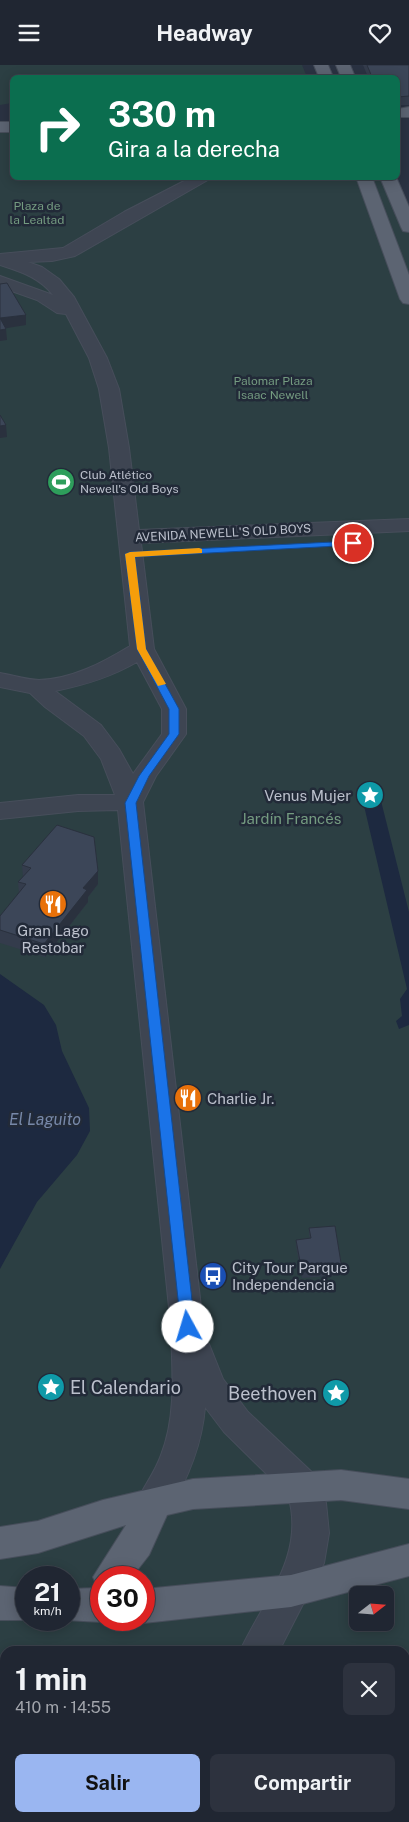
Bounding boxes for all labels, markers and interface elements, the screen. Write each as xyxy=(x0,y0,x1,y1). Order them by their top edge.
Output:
icon: menu xyxy=(15,19,43,47)
icon: heart xyxy=(366,19,394,47)
text: Headway xyxy=(156,20,253,46)
text: 330 m xyxy=(108,94,216,135)
icon: right xyxy=(25,95,90,160)
text: Gira a la derecha xyxy=(108,136,280,162)
park label: Plaza de la Lealtad xyxy=(10,199,64,227)
park label: Palomar Plaza Isaac Newell xyxy=(233,374,313,402)
sports icon: Club Atlético Newell's Old Boys xyxy=(46,467,76,497)
place label: Club Atlético Newell's Old Boys xyxy=(80,468,179,496)
street label: AVENIDA NEWELL'S OLD BOYS xyxy=(135,521,311,545)
pin xyxy=(332,522,374,564)
icon: arrive xyxy=(339,529,367,557)
place icon: Venus Mujer xyxy=(355,780,385,810)
place label: Venus Mujer xyxy=(264,787,351,804)
park label: Jardín Francés xyxy=(241,810,341,827)
restaurant icon: Gran Lago Restobar xyxy=(38,889,68,919)
place label: Gran Lago Restobar xyxy=(17,922,89,956)
restaurant icon: Charlie Jr. xyxy=(173,1083,203,1113)
place label: Charlie Jr. xyxy=(207,1090,274,1107)
water label: El Laguito xyxy=(9,1110,81,1129)
place label: City Tour Parque Independencia xyxy=(232,1259,348,1293)
bus stop icon: City Tour Parque Independencia xyxy=(198,1261,228,1291)
position arrow xyxy=(161,1300,213,1352)
place icon: El Calendario xyxy=(36,1372,66,1402)
place label: El Calendario xyxy=(70,1377,181,1398)
place icon: Beethoven xyxy=(321,1378,351,1408)
place label: Beethoven xyxy=(228,1383,317,1404)
speed limit sign: 30 xyxy=(90,1566,155,1631)
text: 21 xyxy=(34,1577,61,1607)
north arrow xyxy=(349,1586,394,1631)
map controls xyxy=(349,1586,394,1631)
text: km/h xyxy=(33,1604,62,1618)
text: 1 min xyxy=(15,1661,87,1697)
button: close xyxy=(343,1663,395,1715)
text: 410 m · 14:55 xyxy=(15,1698,111,1717)
button: Salir xyxy=(15,1754,200,1812)
button: Compartir xyxy=(210,1754,395,1812)

